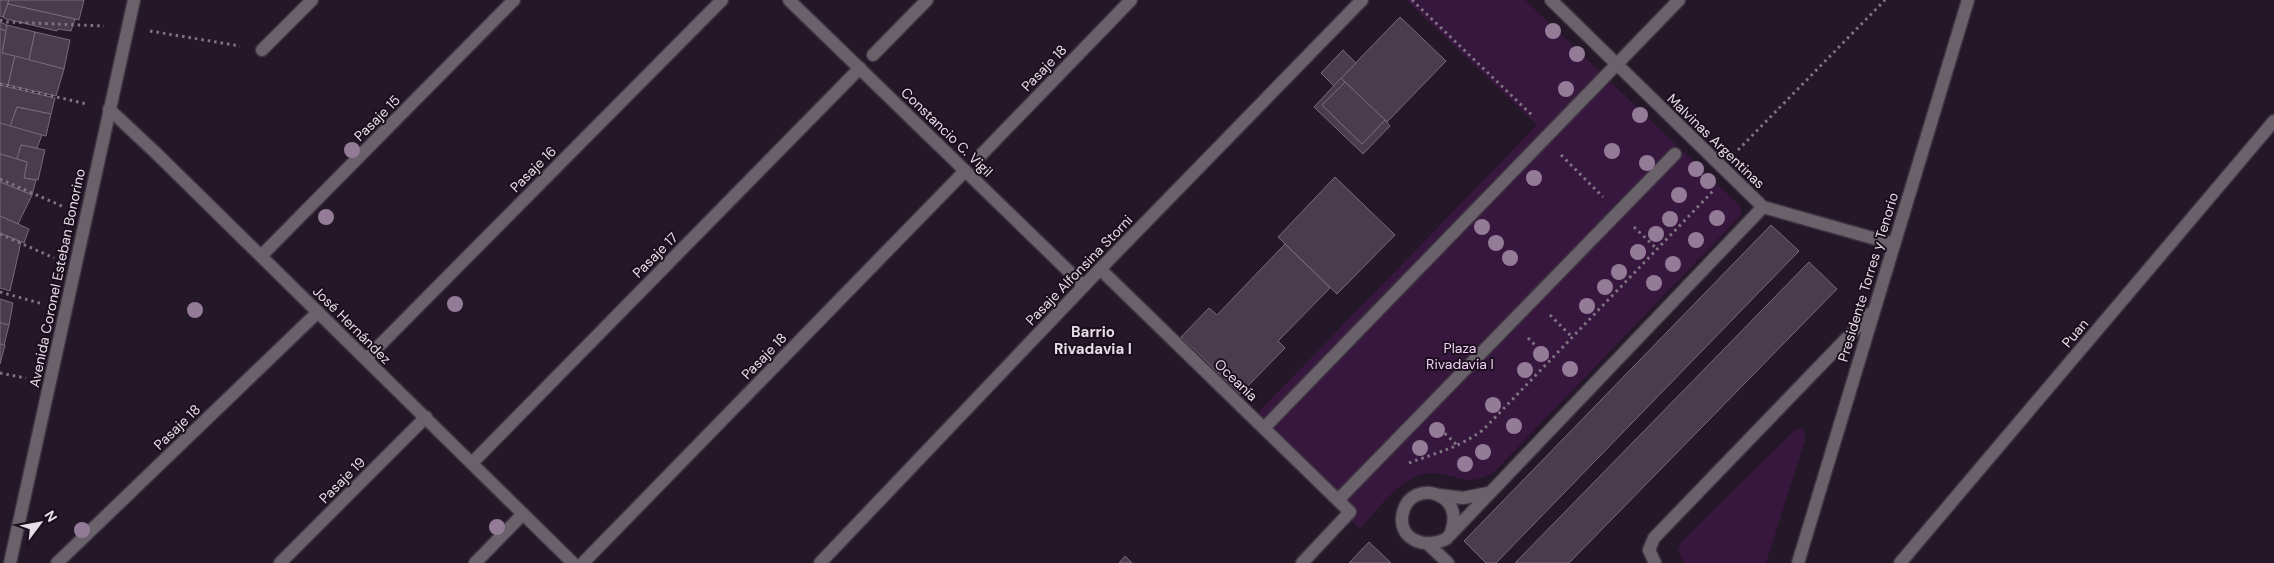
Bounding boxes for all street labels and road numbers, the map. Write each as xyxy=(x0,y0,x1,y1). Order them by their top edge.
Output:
street label: Pasaje 18 xyxy=(1017,41,1071,95)
street label: Constancio C. Vigil xyxy=(897,83,997,181)
street label: Malvinas Argentinas xyxy=(1663,90,1769,192)
street label: Pasaje 15 xyxy=(350,91,404,145)
street label: Pasaje 16 xyxy=(506,142,560,196)
street label: Avenida Coronel Esteban Bonorino xyxy=(25,167,89,389)
street label: Presidente Torres y Tenorio xyxy=(1834,190,1902,364)
street label: Pasaje Alfonsina Storni xyxy=(1022,211,1136,329)
street label: Pasaje 17 xyxy=(628,228,682,282)
street label: José Hernández xyxy=(309,282,395,368)
street label: Puan xyxy=(2058,315,2092,351)
street label: Pasaje 18 xyxy=(737,329,791,383)
street label: Oceanía xyxy=(1211,355,1261,405)
street label: Pasaje 18 xyxy=(150,400,204,454)
street label: Pasaje 19 xyxy=(315,453,369,507)

